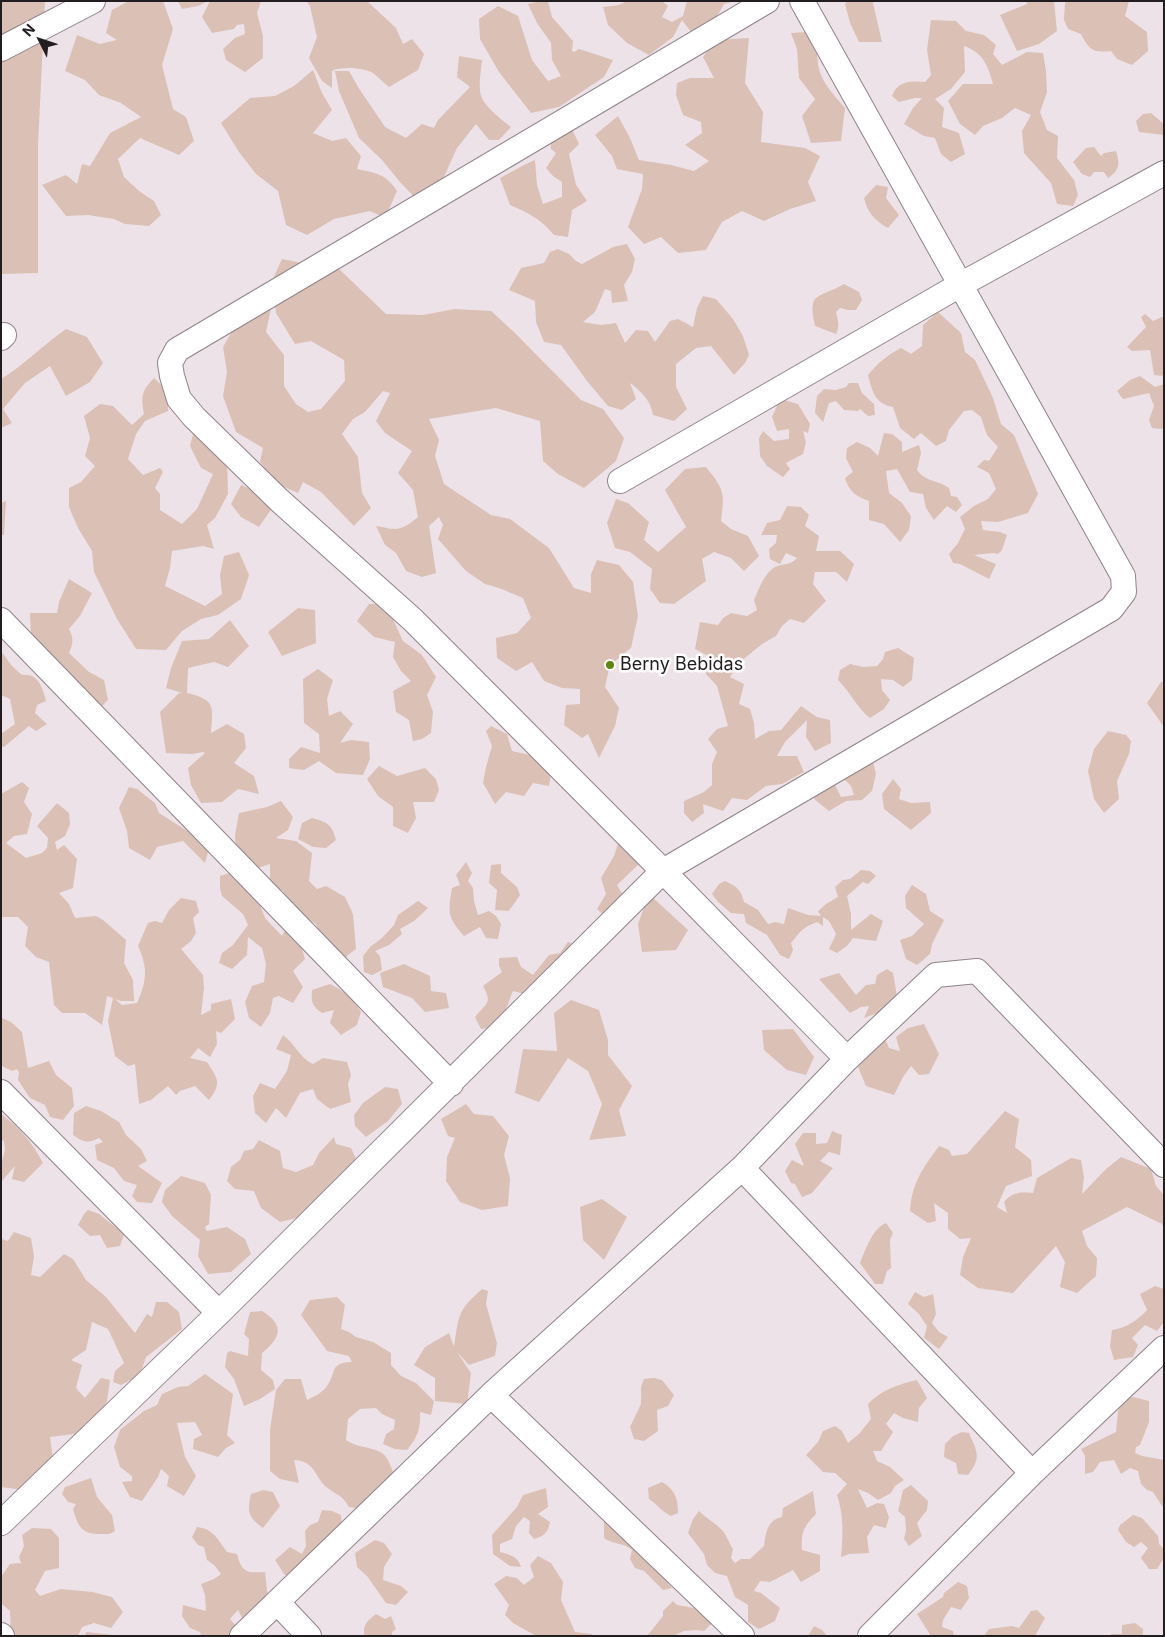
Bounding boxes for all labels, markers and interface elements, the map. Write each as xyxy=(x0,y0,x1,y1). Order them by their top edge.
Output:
north arrow xyxy=(15,15,65,65)
text: N xyxy=(18,20,38,39)
place label: Berny Bebidas xyxy=(620,654,743,676)
marker: Berny Bebidas xyxy=(604,659,616,671)

